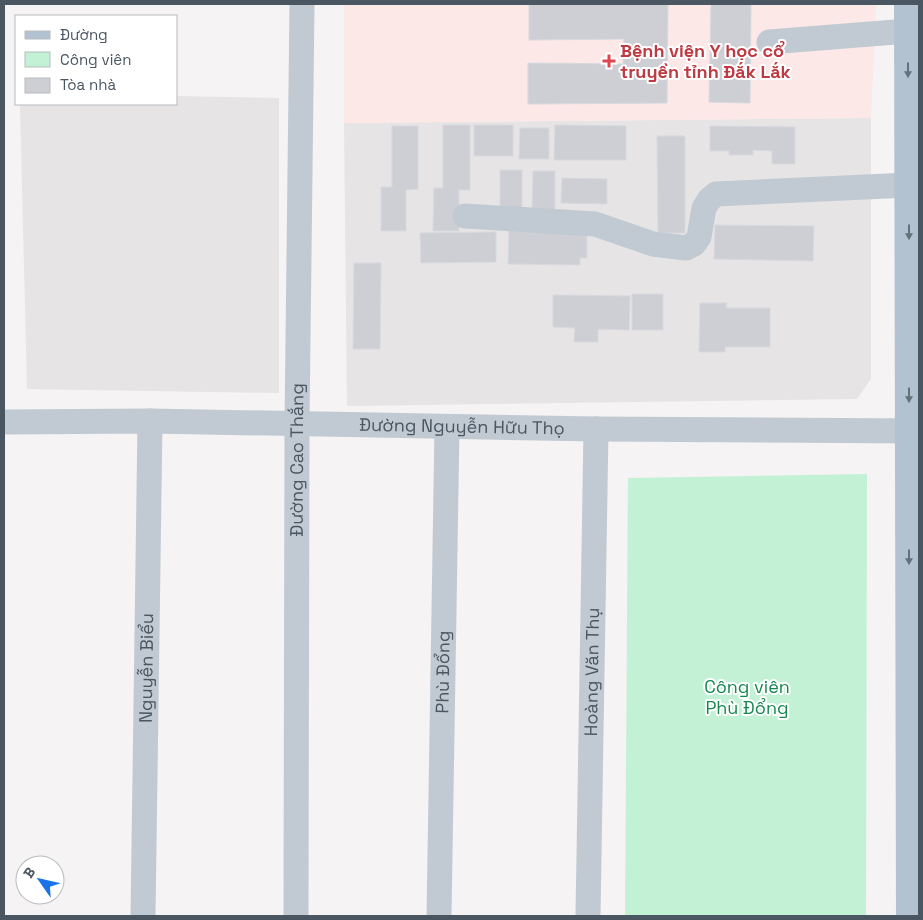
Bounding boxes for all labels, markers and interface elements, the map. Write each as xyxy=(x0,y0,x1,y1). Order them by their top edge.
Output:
legend xyxy=(15,15,178,105)
text: Đường xyxy=(60,25,108,44)
place label: Bệnh viện Y học cổ truyền tỉnh Đắk Lắk xyxy=(620,39,791,83)
text: Công viên xyxy=(60,50,131,69)
marker: Bệnh viện Y học cổ truyền tỉnh Đắk Lắk xyxy=(602,54,616,68)
one-way arrow xyxy=(904,62,912,78)
text: Tòa nhà xyxy=(60,75,116,94)
one-way arrow xyxy=(905,225,913,241)
street label: Đường Cao Thắng xyxy=(285,383,308,537)
one-way arrow xyxy=(905,387,913,403)
street label: Đường Nguyễn Hữu Thọ xyxy=(359,413,565,439)
one-way arrow xyxy=(905,550,913,566)
street label: Hoàng Văn Thụ xyxy=(579,607,604,737)
street label: Nguyễn Biểu xyxy=(134,613,158,723)
street label: Phù Đổng xyxy=(430,630,455,714)
park label: Công viên Phù Đổng xyxy=(704,675,790,719)
north arrow xyxy=(15,855,65,905)
text: B xyxy=(19,864,39,882)

